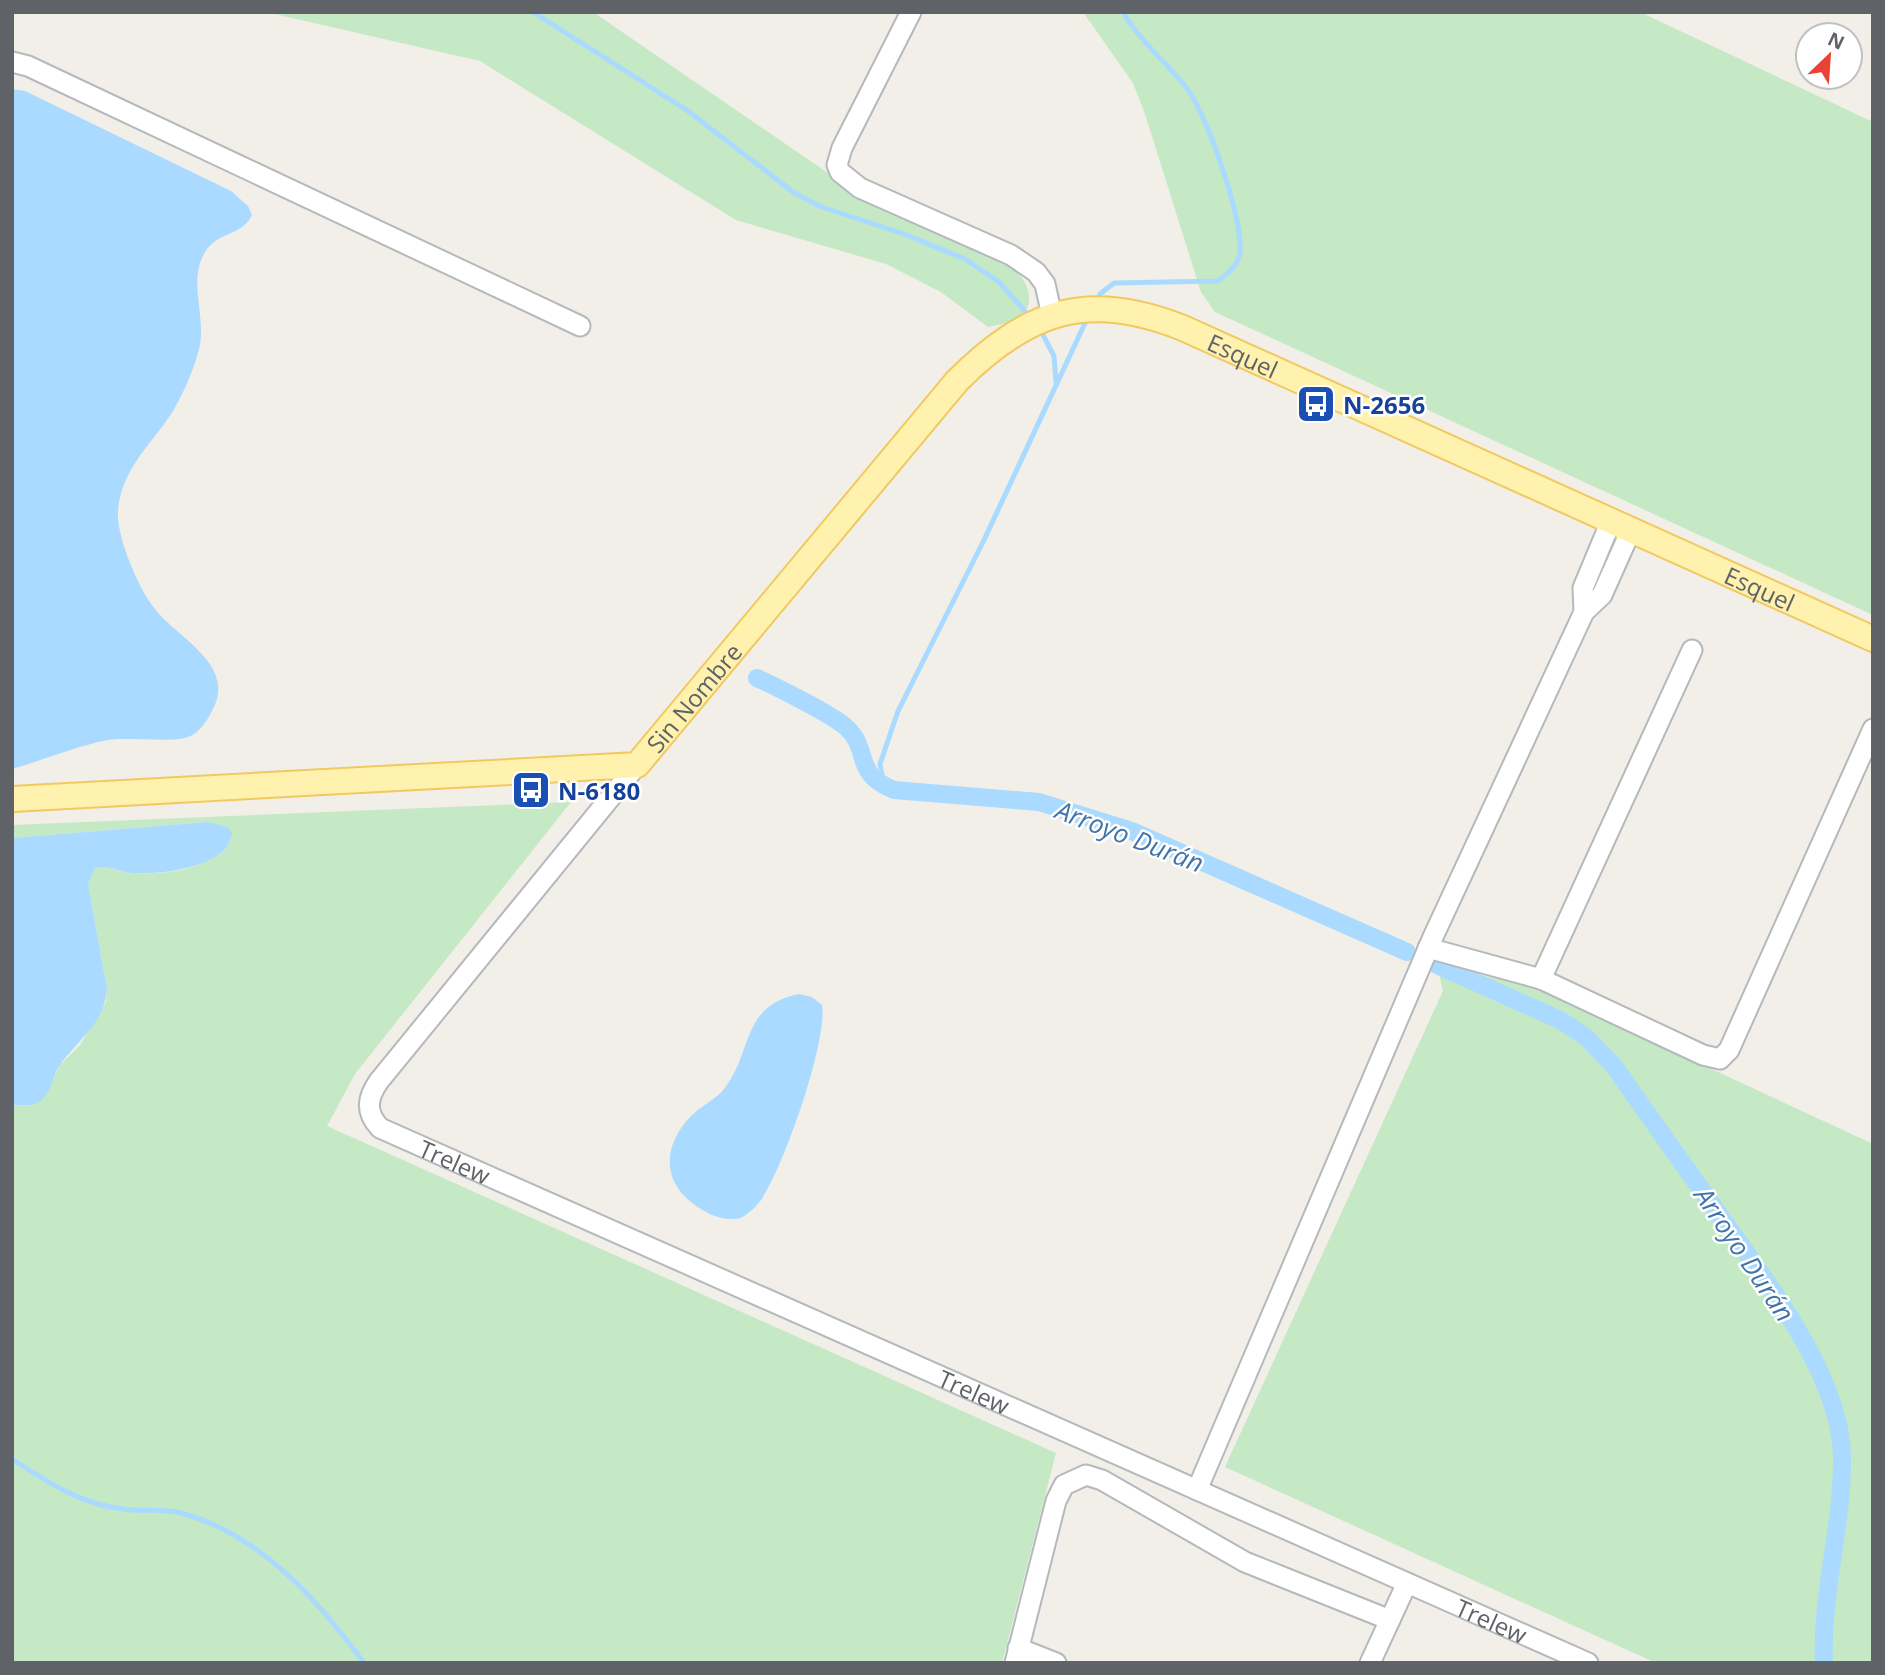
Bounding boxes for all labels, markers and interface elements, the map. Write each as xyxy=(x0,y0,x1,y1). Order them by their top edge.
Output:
north arrow xyxy=(1794,21,1864,91)
text: N xyxy=(1824,26,1849,56)
street label: Esquel xyxy=(1203,325,1283,385)
bus stop icon: N-2656 xyxy=(1295,383,1337,425)
place label: N-2656 xyxy=(1343,388,1425,421)
street label: Esquel xyxy=(1720,558,1800,618)
street label: Sin Nombre xyxy=(638,636,749,759)
bus stop icon: N-6180 xyxy=(510,769,552,811)
place label: N-6180 xyxy=(558,774,640,807)
water label: Arroyo Durán xyxy=(1049,791,1209,881)
street label: Trelew xyxy=(414,1131,496,1192)
water label: Arroyo Durán xyxy=(1686,1178,1803,1328)
street label: Trelew xyxy=(933,1361,1015,1422)
street label: Trelew xyxy=(1451,1590,1533,1651)

